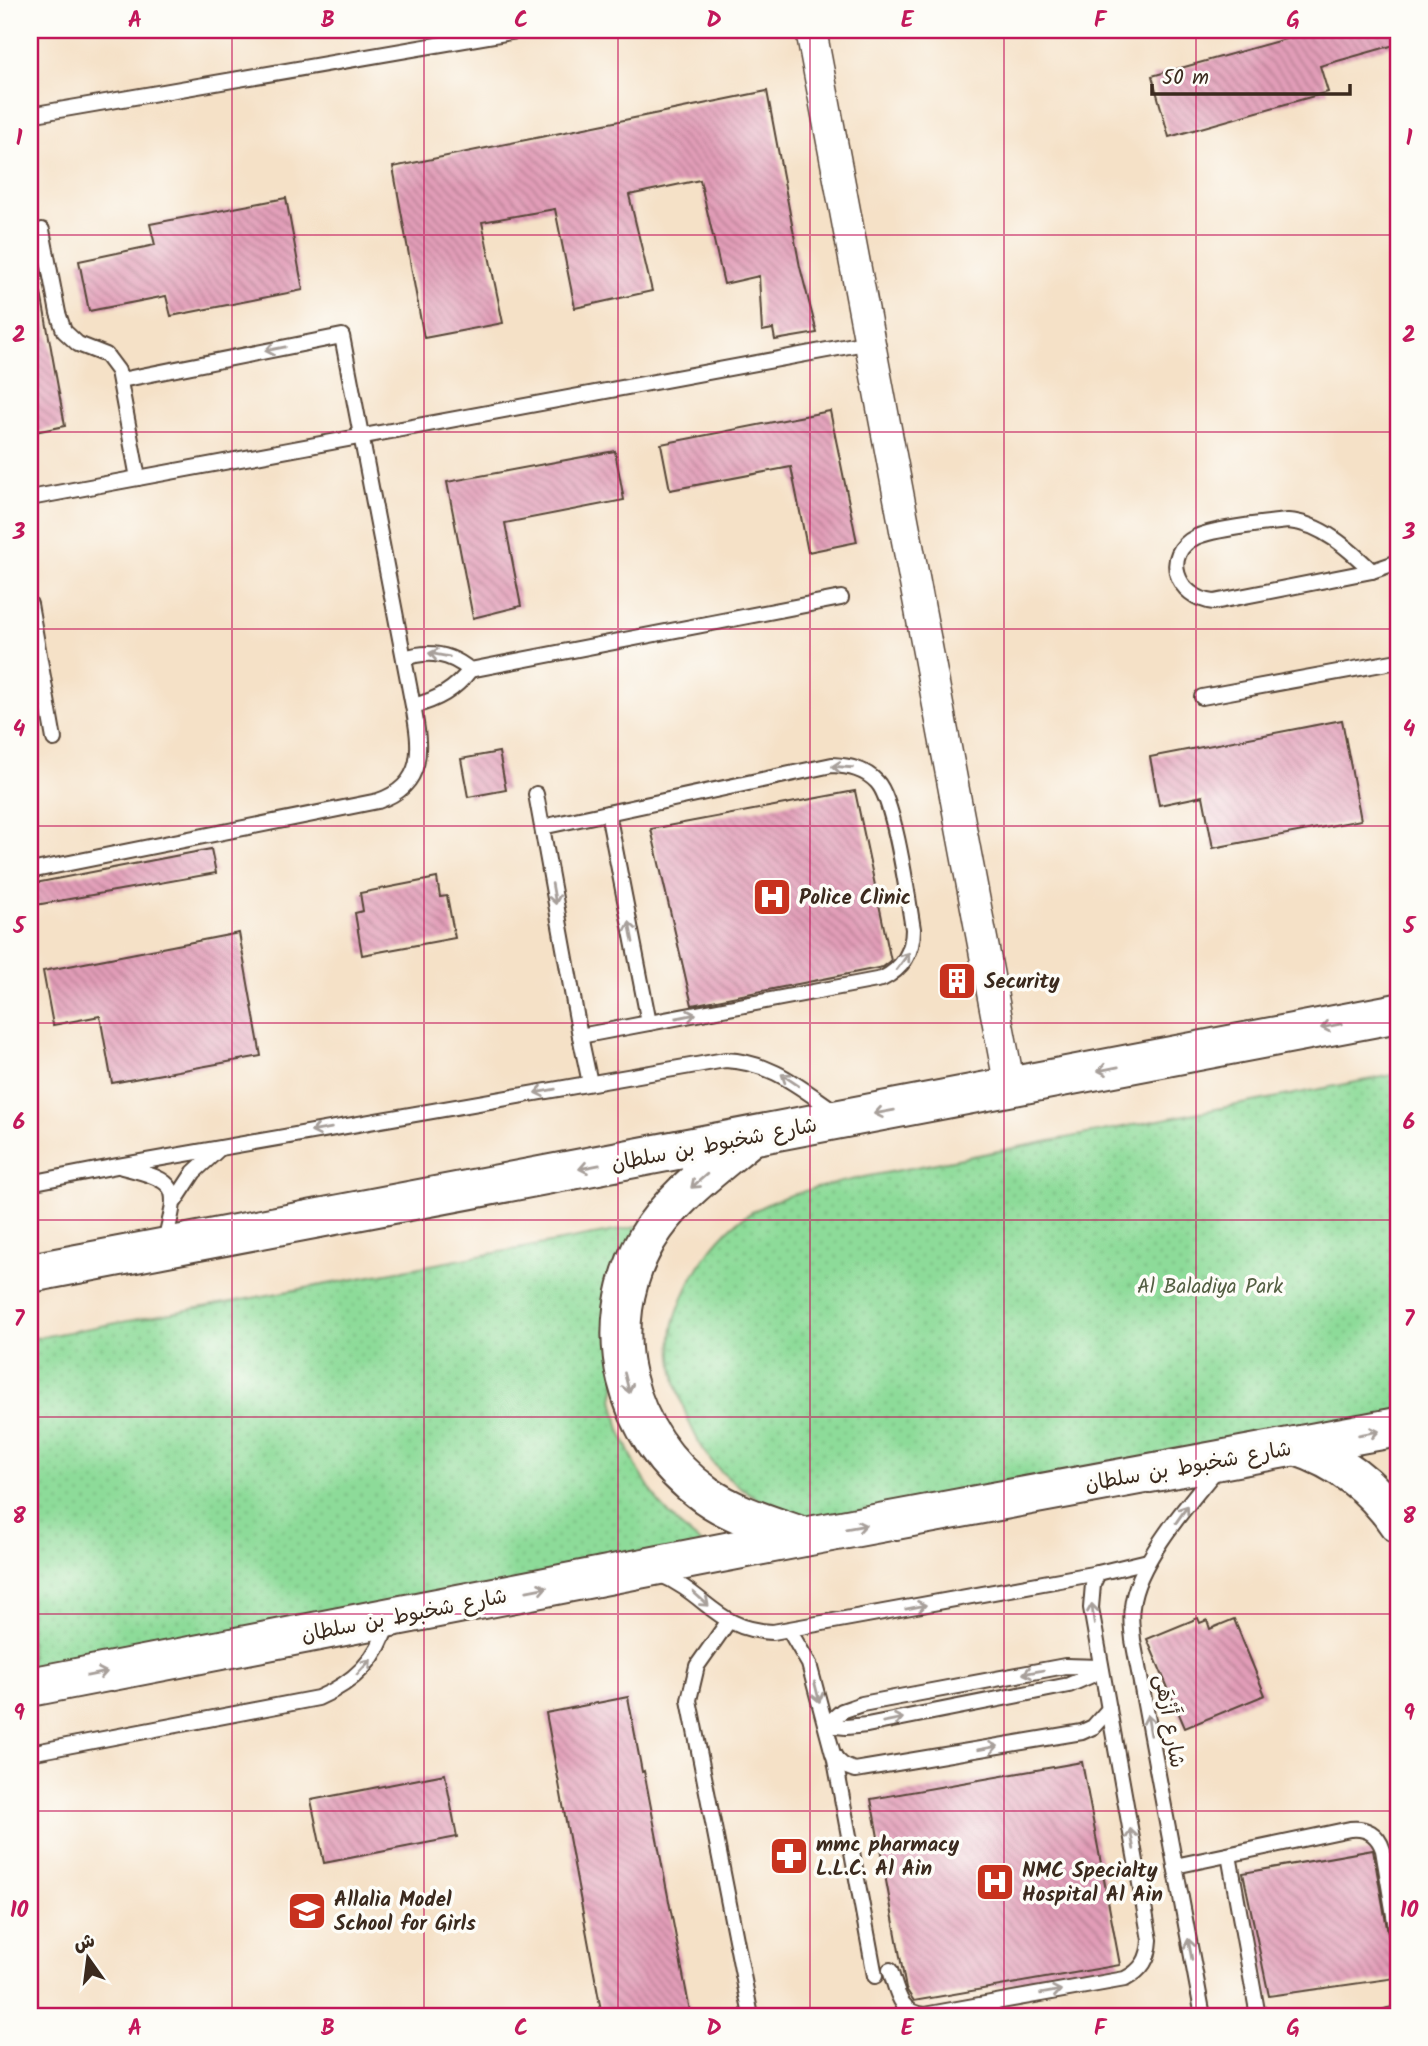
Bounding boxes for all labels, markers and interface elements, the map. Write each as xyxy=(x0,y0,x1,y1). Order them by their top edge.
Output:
text: A xyxy=(128,3,142,39)
text: B xyxy=(321,3,335,39)
text: C xyxy=(514,3,528,39)
text: D xyxy=(706,3,722,39)
text: E xyxy=(901,3,915,39)
text: F xyxy=(1094,3,1108,39)
text: G xyxy=(1286,3,1300,39)
scale bar xyxy=(1152,52,1349,96)
text: 50 m xyxy=(1162,62,1209,95)
text: 1 xyxy=(16,121,23,157)
text: 1 xyxy=(1406,121,1413,157)
text: 2 xyxy=(12,318,26,354)
text: 2 xyxy=(1402,318,1416,354)
one-way arrow xyxy=(264,343,287,357)
text: 3 xyxy=(12,515,26,551)
text: 3 xyxy=(1402,515,1416,551)
one-way arrow xyxy=(428,648,451,661)
text: 4 xyxy=(13,712,26,748)
text: 4 xyxy=(1403,712,1416,748)
one-way arrow xyxy=(831,760,854,773)
hospital icon: Police Clinic xyxy=(751,876,793,918)
one-way arrow xyxy=(548,882,562,905)
place label: Police Clinic xyxy=(799,882,911,915)
text: 5 xyxy=(12,909,27,945)
text: 5 xyxy=(1402,909,1417,945)
one-way arrow xyxy=(624,921,637,944)
one-way arrow xyxy=(895,952,910,971)
building icon: Security xyxy=(936,960,978,1002)
place label: Security xyxy=(984,966,1060,999)
one-way arrow xyxy=(674,1009,697,1022)
one-way arrow xyxy=(1320,1019,1343,1033)
one-way arrow xyxy=(1097,1062,1120,1076)
one-way arrow xyxy=(780,1073,800,1087)
one-way arrow xyxy=(534,1085,557,1098)
text: 6 xyxy=(13,1105,25,1141)
text: 6 xyxy=(1403,1105,1415,1141)
one-way arrow xyxy=(874,1106,896,1119)
street label: شارع شخبوط بن سلطان xyxy=(608,1109,820,1182)
one-way arrow xyxy=(310,1124,333,1137)
one-way arrow xyxy=(578,1161,601,1175)
one-way arrow xyxy=(690,1173,708,1189)
park label: Al Baladiya Park xyxy=(1137,1271,1283,1304)
text: 7 xyxy=(14,1302,26,1338)
text: 7 xyxy=(1404,1302,1416,1338)
one-way arrow xyxy=(621,1371,634,1394)
one-way arrow xyxy=(1357,1425,1380,1439)
street label: شارع شخبوط بن سلطان xyxy=(1082,1433,1294,1502)
text: 8 xyxy=(12,1499,26,1535)
text: 8 xyxy=(1402,1499,1416,1535)
one-way arrow xyxy=(1175,1505,1189,1524)
one-way arrow xyxy=(844,1520,867,1534)
street label: شارع شخبوط بن سلطان xyxy=(298,1580,510,1653)
one-way arrow xyxy=(525,1582,548,1595)
one-way arrow xyxy=(692,1591,709,1608)
one-way arrow xyxy=(904,1599,927,1613)
one-way arrow xyxy=(1086,1604,1099,1626)
one-way arrow xyxy=(356,1658,372,1676)
one-way arrow xyxy=(1023,1666,1045,1679)
one-way arrow xyxy=(85,1667,108,1681)
street label: شارع أَزْهَى xyxy=(1144,1672,1194,1771)
one-way arrow xyxy=(811,1680,824,1702)
text: 9 xyxy=(13,1696,25,1732)
text: 9 xyxy=(1403,1696,1415,1732)
one-way arrow xyxy=(881,1712,904,1726)
one-way arrow xyxy=(1142,1714,1155,1737)
one-way arrow xyxy=(976,1741,999,1754)
one-way arrow xyxy=(1125,1828,1138,1850)
place label: mmc pharmacy L.L.C. Al Ain xyxy=(816,1829,959,1886)
pharmacy icon: mmc pharmacy L.L.C. Al Ain xyxy=(768,1835,810,1877)
place label: NMC Specialty Hospital Al Ain xyxy=(1022,1855,1163,1912)
hospital icon: NMC Specialty Hospital Al Ain xyxy=(974,1861,1016,1903)
place label: Allalia Model School for Girls xyxy=(334,1884,476,1941)
school or university icon: Allalia Model School for Girls xyxy=(286,1890,328,1932)
text: 10 xyxy=(10,1893,29,1929)
text: 10 xyxy=(1400,1893,1419,1929)
north arrow xyxy=(52,1924,122,1994)
text: ش xyxy=(71,1926,98,1961)
one-way arrow xyxy=(1183,1938,1197,1961)
one-way arrow xyxy=(1039,1985,1062,1998)
text: A xyxy=(128,2011,142,2046)
text: B xyxy=(321,2011,335,2046)
text: C xyxy=(514,2011,528,2046)
text: D xyxy=(706,2011,722,2046)
text: E xyxy=(901,2011,915,2046)
text: F xyxy=(1094,2011,1108,2046)
text: G xyxy=(1286,2011,1300,2046)

